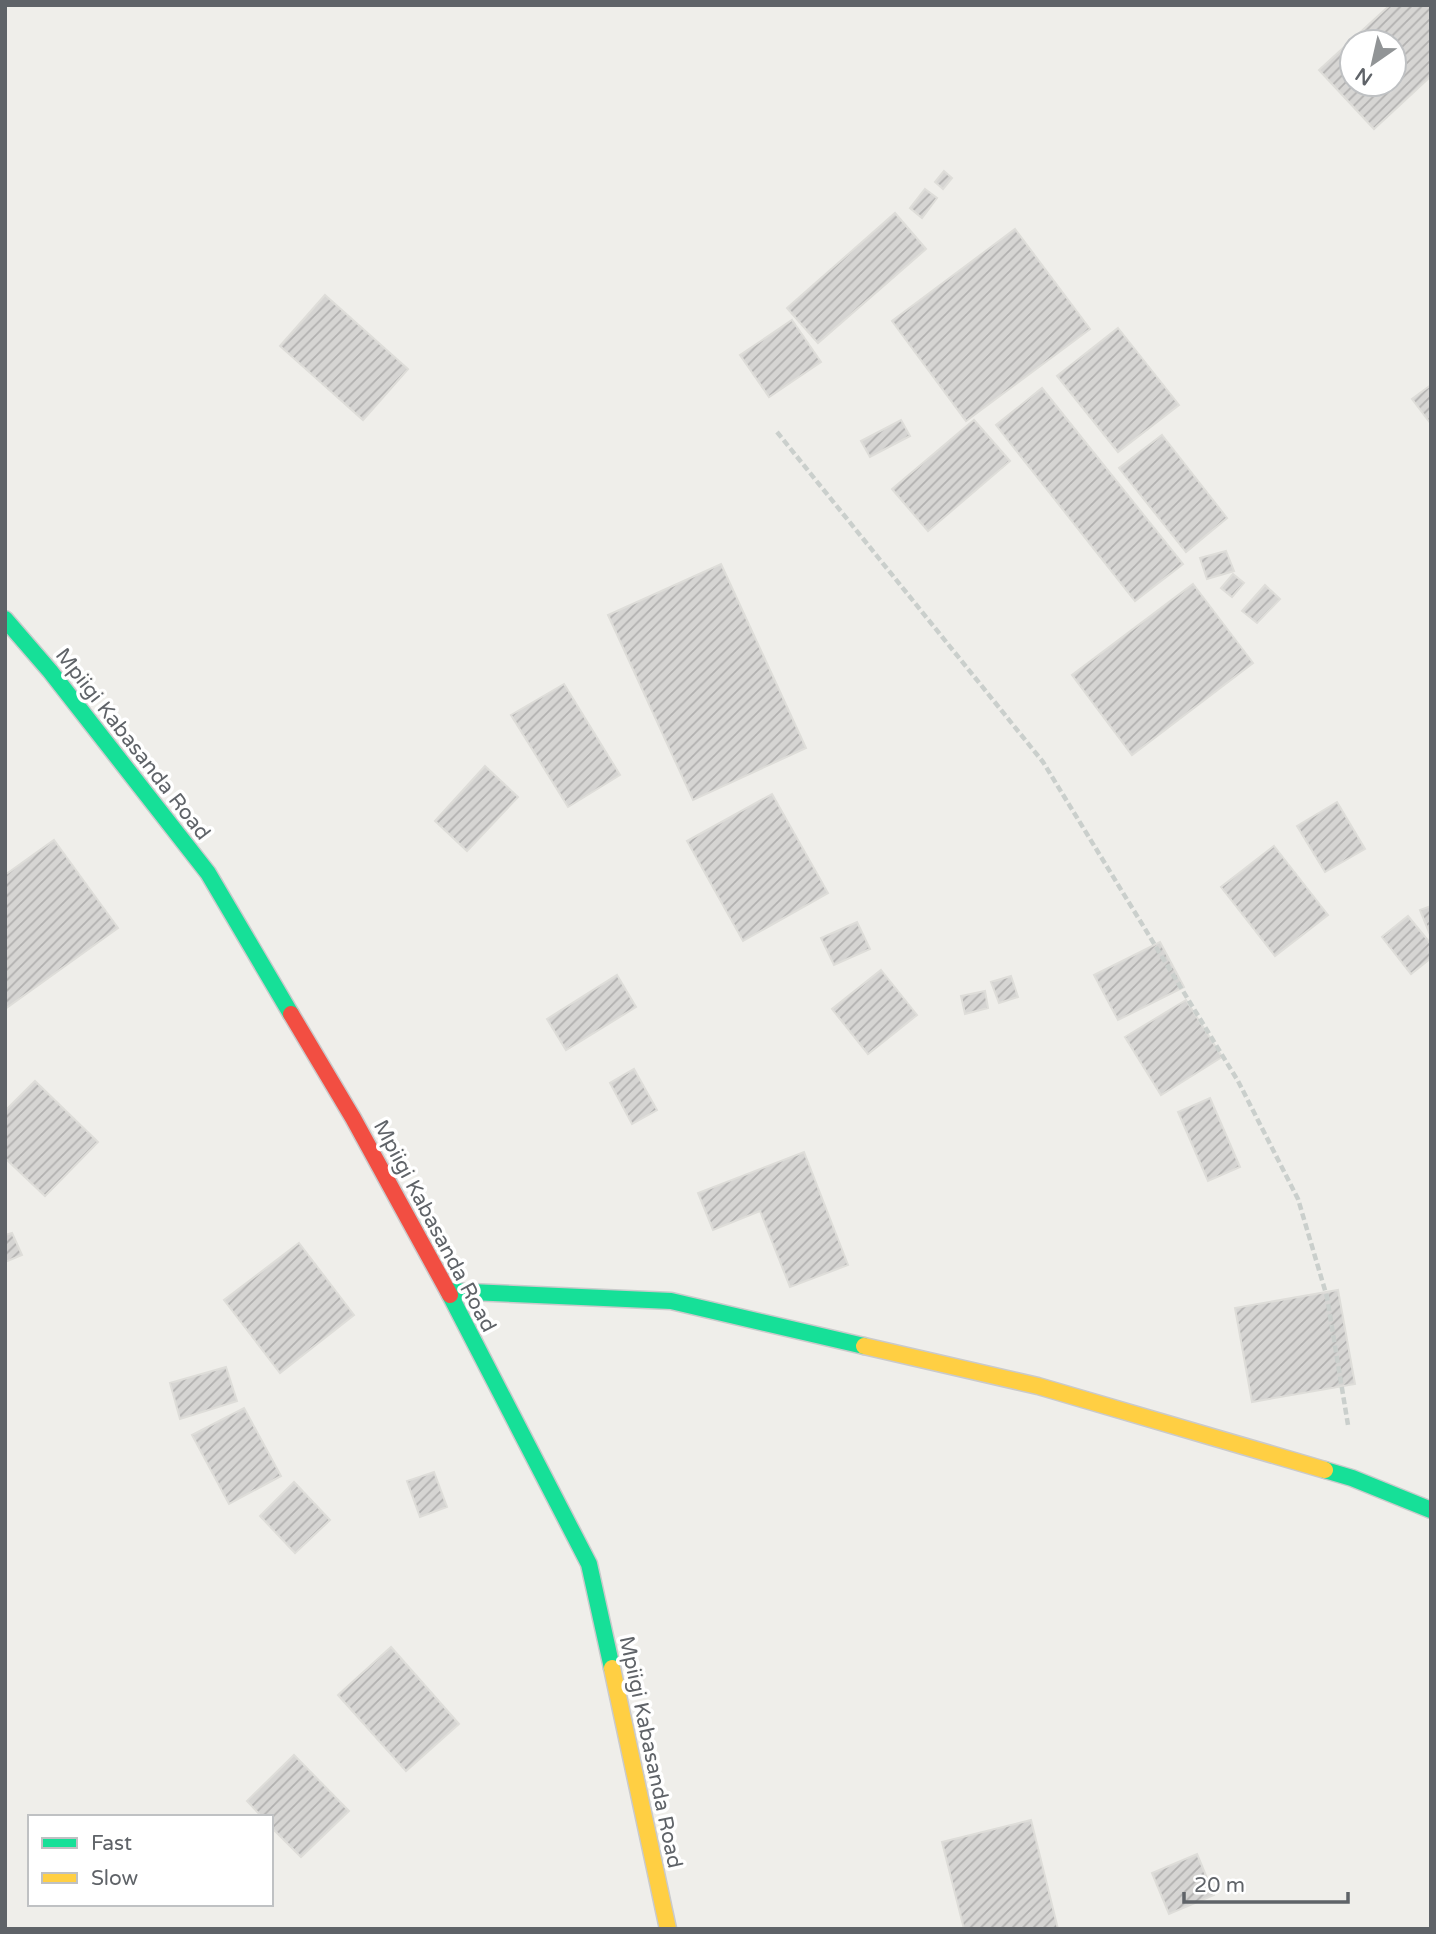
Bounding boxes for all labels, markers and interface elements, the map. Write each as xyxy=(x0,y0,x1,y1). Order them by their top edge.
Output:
north arrow xyxy=(1338,28,1408,98)
text: N xyxy=(1352,63,1377,90)
street label: Mpiigi Kabasanda Road xyxy=(50,643,215,845)
street label: Mpiigi Kabasanda Road xyxy=(368,1116,501,1337)
street label: Mpiigi Kabasanda Road xyxy=(614,1634,687,1870)
legend xyxy=(28,1815,273,1906)
text: Fast xyxy=(91,1831,132,1856)
scale bar xyxy=(1184,1860,1348,1904)
text: Slow xyxy=(91,1866,139,1891)
text: 20 m xyxy=(1194,1873,1245,1898)

